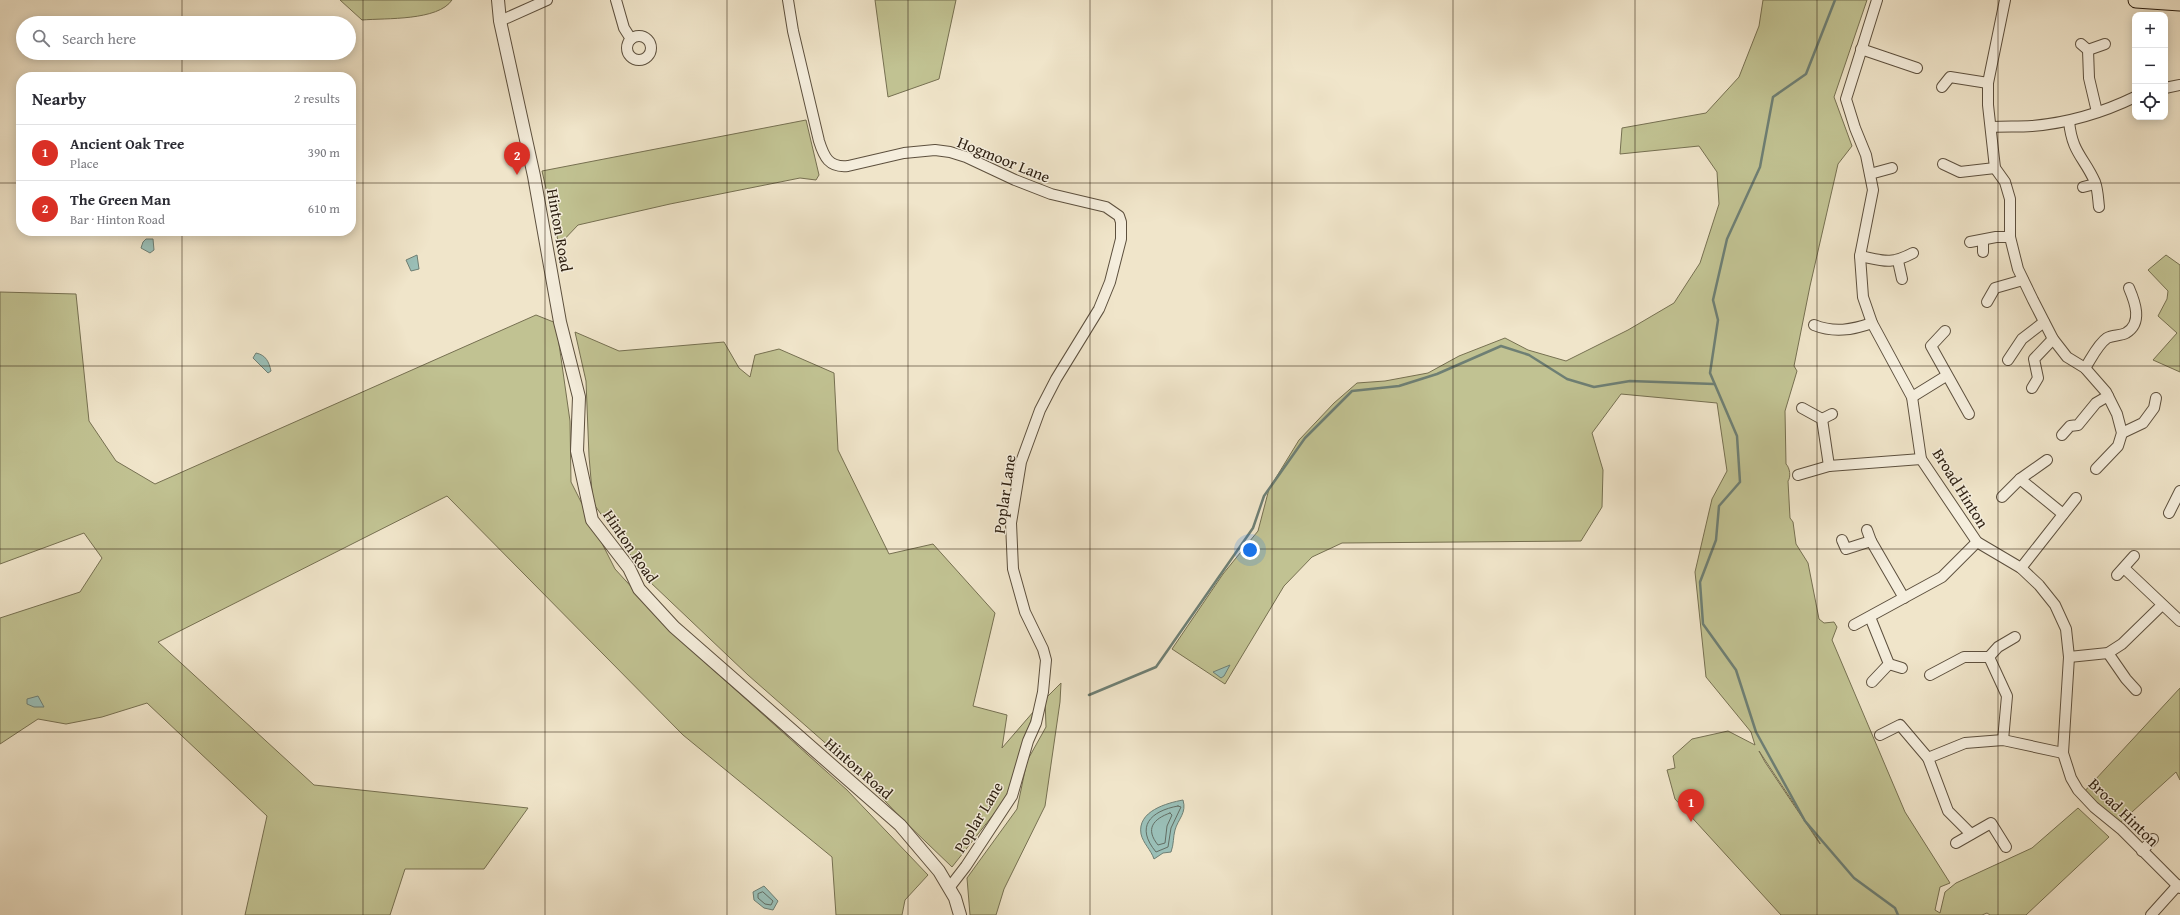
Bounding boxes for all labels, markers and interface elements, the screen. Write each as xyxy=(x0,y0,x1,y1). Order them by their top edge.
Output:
map controls xyxy=(2132,12,2168,120)
button: + xyxy=(2132,12,2168,48)
search box xyxy=(16,16,356,60)
icon: search xyxy=(30,27,52,49)
text: Search here xyxy=(62,28,136,49)
button: − xyxy=(2132,48,2168,84)
button: locate xyxy=(2132,84,2168,120)
text: Nearby xyxy=(32,86,86,111)
text: 2 results xyxy=(294,89,340,108)
street label: Hogmoor Lane xyxy=(954,129,1054,189)
text: Ancient Oak Tree xyxy=(70,133,184,154)
pin: 2 xyxy=(504,142,530,175)
text: 1 xyxy=(42,143,48,162)
text: 390 m xyxy=(308,143,340,162)
text: Place xyxy=(70,154,99,173)
street label: Hinton Road xyxy=(541,187,579,274)
text: The Green Man xyxy=(70,189,171,210)
text: 2 xyxy=(42,199,48,218)
text: 610 m xyxy=(308,199,340,218)
text: Bar · Hinton Road xyxy=(70,210,165,229)
street label: Broad Hinton xyxy=(1927,443,1995,533)
street label: Poplar Lane xyxy=(987,453,1021,535)
street label: Hinton Road xyxy=(598,505,665,588)
your location xyxy=(1240,540,1260,560)
street label: Hinton Road xyxy=(819,731,899,805)
street label: Broad Hinton xyxy=(2083,772,2165,852)
street label: Poplar Lane xyxy=(947,777,1009,857)
pin: 1 xyxy=(1678,789,1704,822)

